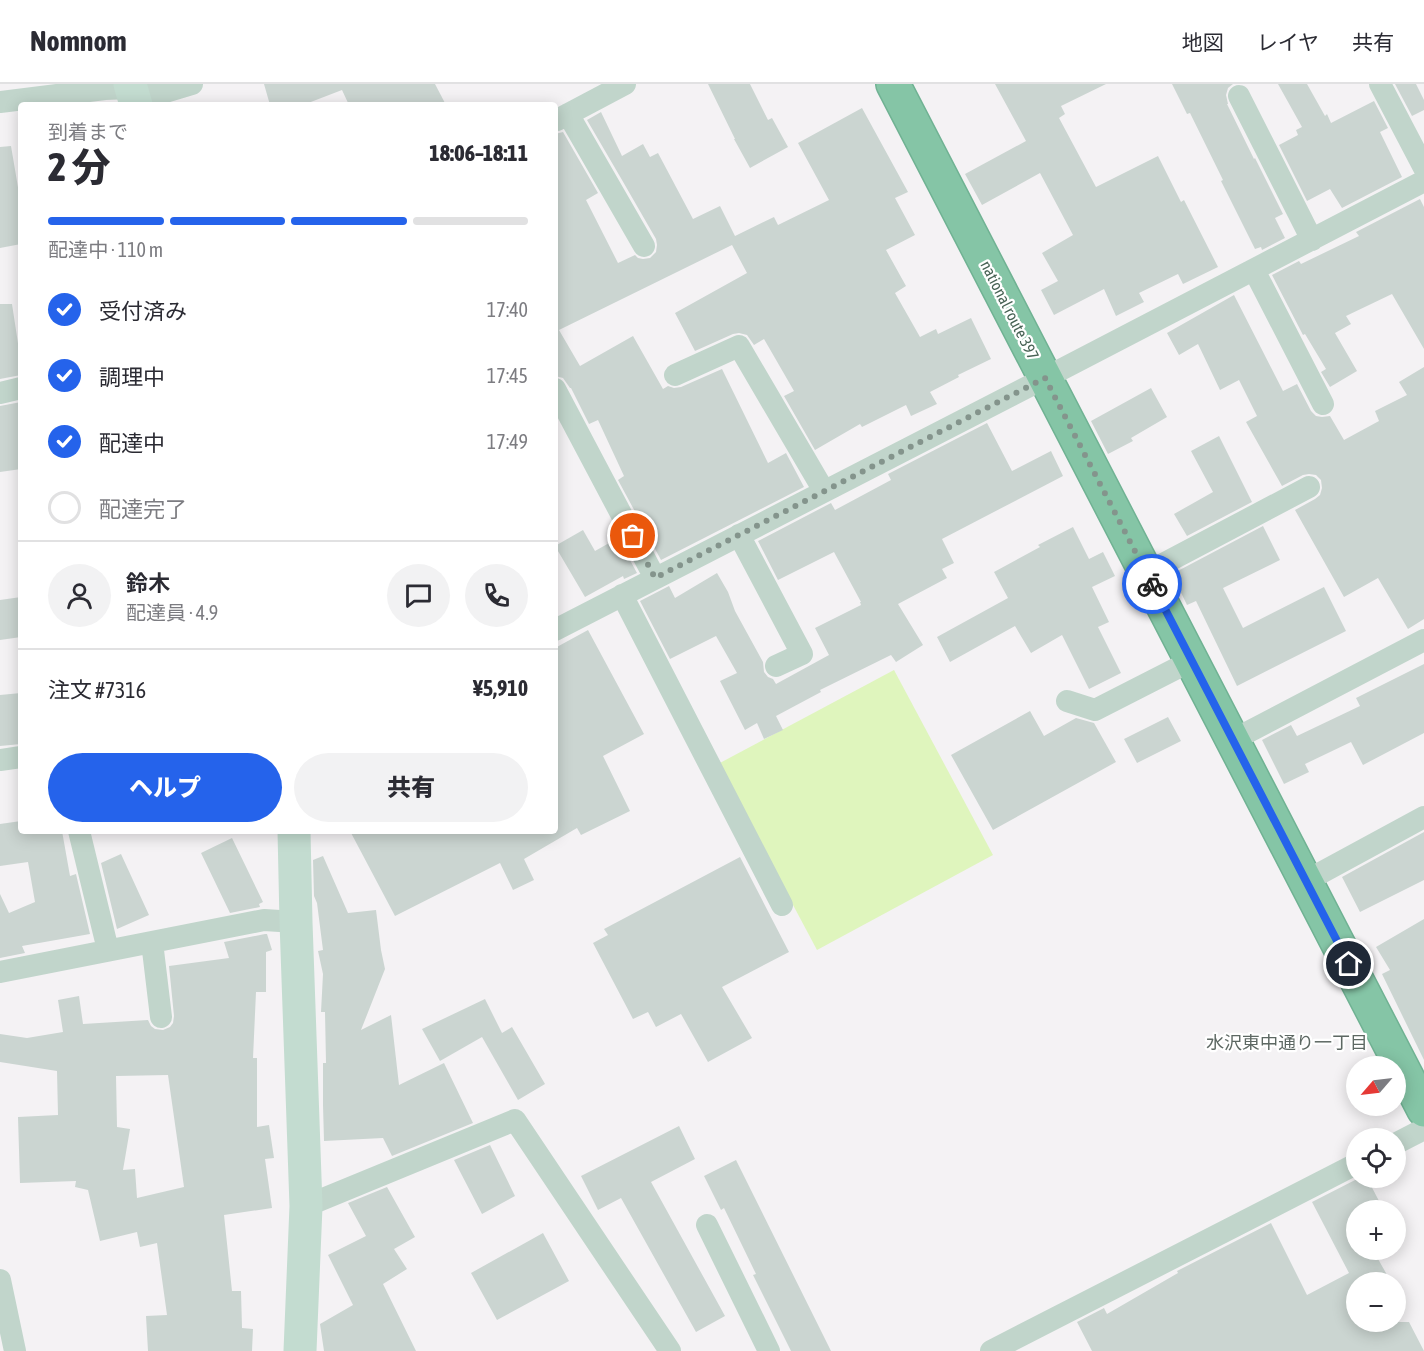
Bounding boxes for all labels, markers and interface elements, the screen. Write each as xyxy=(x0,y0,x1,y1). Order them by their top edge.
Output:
text: Nomnom xyxy=(30,25,127,57)
text: 地図 xyxy=(1182,30,1224,54)
text: レイヤ xyxy=(1257,30,1319,54)
text: 共有 xyxy=(1352,30,1394,54)
text: 到着まで xyxy=(48,120,128,143)
text: 18:06–18:11 xyxy=(429,140,528,166)
text: 2 分 xyxy=(48,145,111,189)
text: 配達中 · 110 m xyxy=(48,238,163,261)
street label: national route 397 xyxy=(977,257,1043,363)
icon: check xyxy=(48,293,81,326)
text: 受付済み xyxy=(99,298,187,324)
text: 17:40 xyxy=(487,298,528,321)
icon: check xyxy=(48,359,81,392)
text: 調理中 xyxy=(99,364,165,390)
text: 17:45 xyxy=(487,364,528,387)
icon: check xyxy=(48,425,81,458)
text: 配達中 xyxy=(99,430,165,456)
text: 17:49 xyxy=(487,430,528,453)
text: 配達完了 xyxy=(99,496,187,522)
pin xyxy=(607,510,658,561)
icon: bag xyxy=(616,519,649,552)
courier xyxy=(1122,554,1182,614)
button: person xyxy=(48,564,111,627)
button: chat xyxy=(387,564,450,627)
button: phone xyxy=(465,564,528,627)
icon: bike xyxy=(1136,568,1169,601)
text: 鈴木 xyxy=(126,570,170,596)
text: 配達員 · 4.9 xyxy=(126,601,218,624)
text: ¥5,910 xyxy=(473,675,528,701)
text: 注文 #7316 xyxy=(48,677,146,703)
button: ヘルプ xyxy=(48,753,282,822)
button: 共有 xyxy=(294,753,528,822)
pin xyxy=(1323,938,1374,989)
icon: home xyxy=(1332,947,1365,980)
district label: 水沢東中通り一丁目 xyxy=(1206,1032,1368,1053)
north arrow xyxy=(1346,1056,1406,1116)
map controls xyxy=(1346,1056,1406,1332)
button: locate xyxy=(1346,1128,1406,1188)
button: + xyxy=(1346,1200,1406,1260)
button: − xyxy=(1346,1272,1406,1332)

